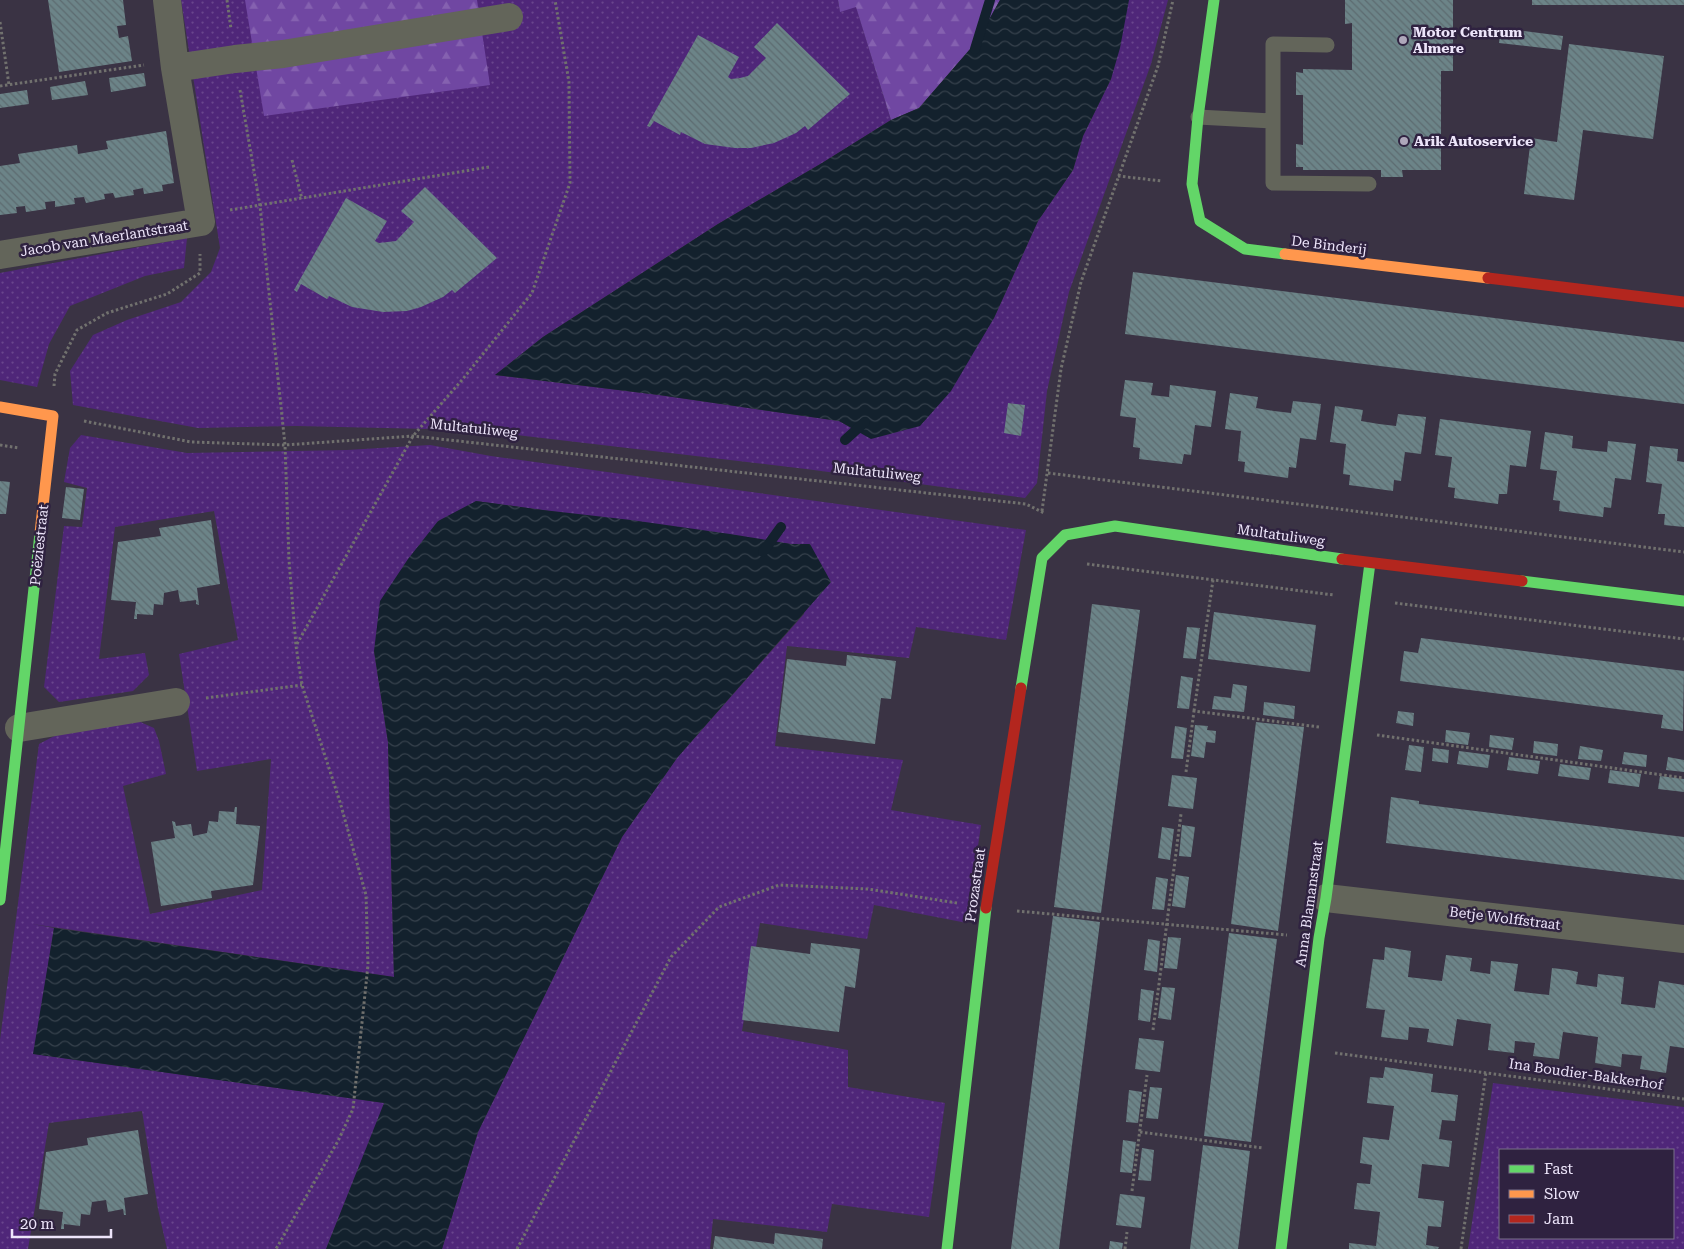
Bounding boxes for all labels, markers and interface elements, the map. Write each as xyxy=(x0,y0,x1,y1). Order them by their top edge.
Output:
place label: Motor Centrum Almere xyxy=(1413,24,1523,56)
marker: Motor Centrum Almere xyxy=(1397,34,1409,46)
place label: Arik Autoservice xyxy=(1414,133,1533,149)
marker: Arik Autoservice xyxy=(1398,135,1410,147)
street label: Jacob van Maerlantstraat xyxy=(19,217,189,259)
street label: De Binderij xyxy=(1290,232,1368,258)
street label: Multatuliweg xyxy=(429,415,519,441)
street label: Multatuliweg xyxy=(832,459,922,485)
street label: Poëziestraat xyxy=(27,504,51,586)
street label: Multatuliweg xyxy=(1236,521,1326,549)
street label: Anna Blamanstraat xyxy=(1292,840,1326,968)
street label: Prozastraat xyxy=(962,847,988,923)
street label: Betje Wolffstraat xyxy=(1448,903,1562,933)
street label: Ina Boudier-Bakkerhof xyxy=(1508,1055,1665,1093)
legend xyxy=(1499,1149,1674,1239)
text: Fast xyxy=(1544,1160,1574,1178)
text: Slow xyxy=(1544,1185,1580,1203)
scale bar xyxy=(12,1206,111,1238)
text: Jam xyxy=(1544,1210,1574,1228)
text: 20 m xyxy=(20,1215,55,1233)

